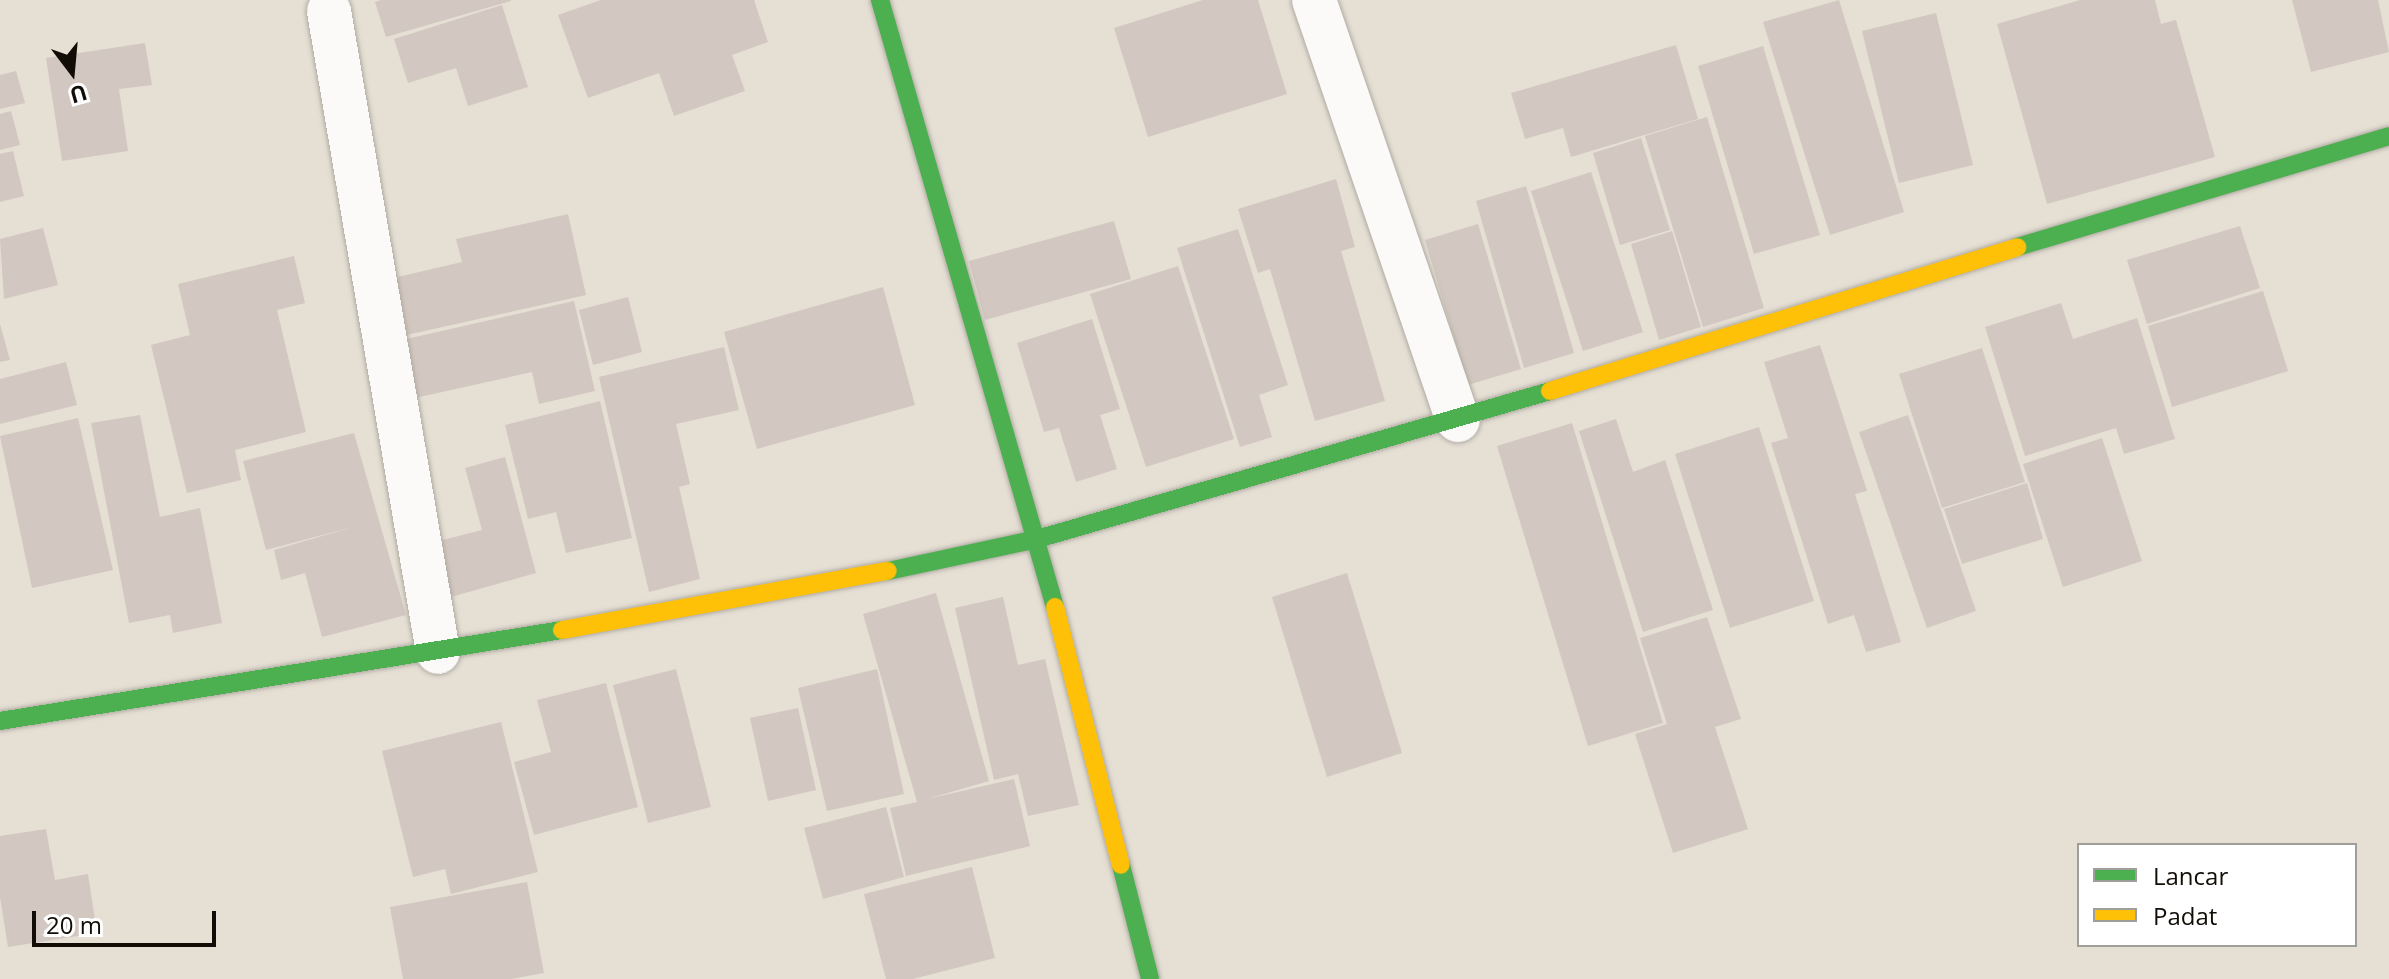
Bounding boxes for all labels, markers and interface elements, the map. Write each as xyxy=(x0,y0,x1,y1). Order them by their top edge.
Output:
north arrow xyxy=(32,32,112,112)
text: U xyxy=(66,78,91,112)
legend xyxy=(2077,843,2357,947)
text: Lancar xyxy=(2153,859,2228,892)
scale bar xyxy=(36,895,220,945)
text: Padat xyxy=(2153,899,2217,932)
text: 20 m xyxy=(46,908,102,941)

